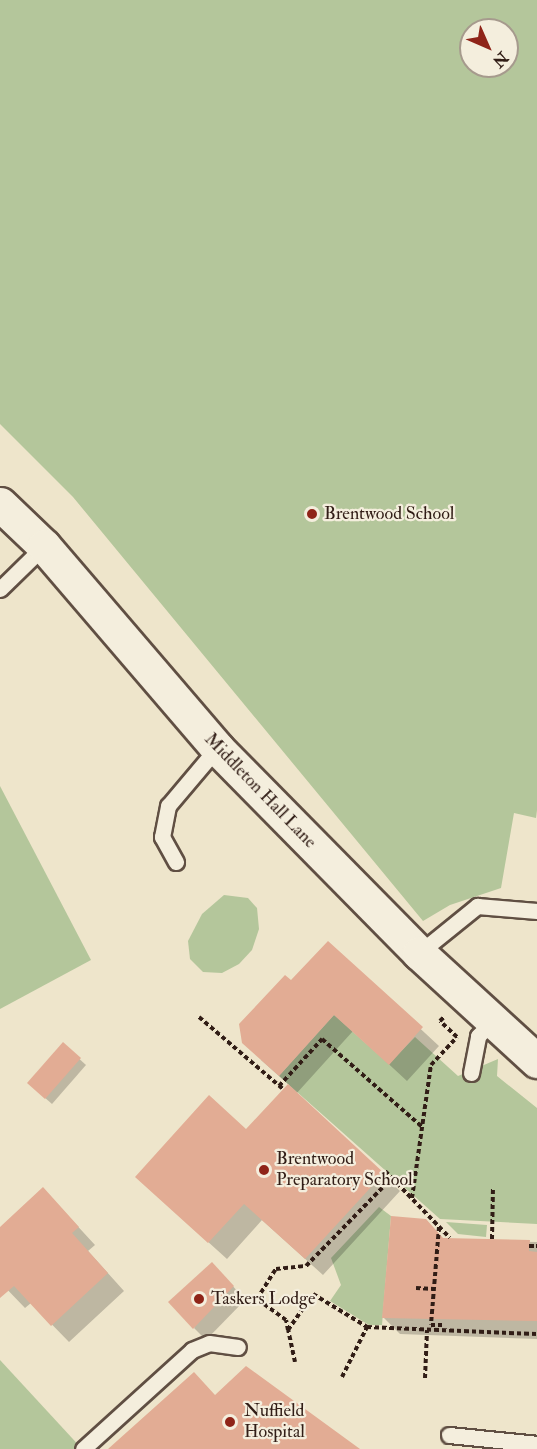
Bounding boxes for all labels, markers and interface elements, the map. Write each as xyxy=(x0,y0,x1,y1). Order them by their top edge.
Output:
north arrow xyxy=(459,18,519,78)
text: N xyxy=(488,47,512,71)
place label: Brentwood School xyxy=(324,503,454,525)
marker: Brentwood School xyxy=(305,507,319,521)
street label: Middleton Hall Lane xyxy=(199,729,321,853)
place label: Brentwood Preparatory School xyxy=(276,1149,413,1192)
marker: Brentwood Preparatory School xyxy=(257,1163,271,1177)
place label: Taskers Lodge xyxy=(211,1288,315,1310)
marker: Taskers Lodge xyxy=(192,1292,206,1306)
place label: Nuffield Hospital xyxy=(244,1401,305,1444)
marker: Nuffield Hospital xyxy=(221,1413,239,1431)

